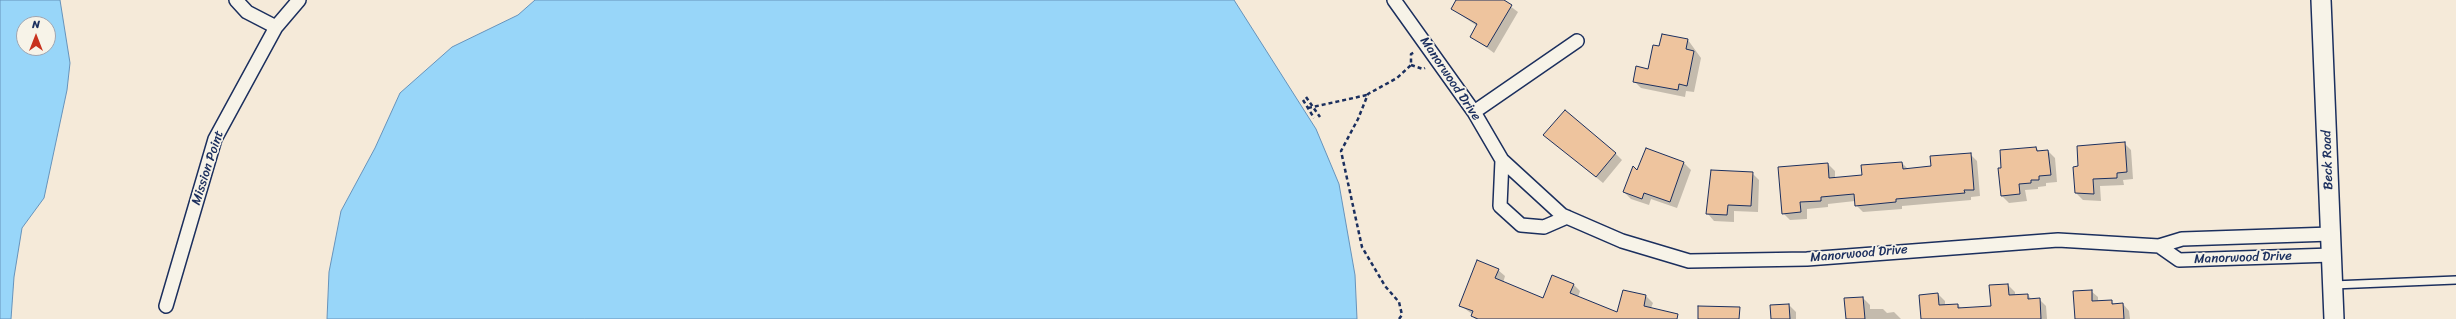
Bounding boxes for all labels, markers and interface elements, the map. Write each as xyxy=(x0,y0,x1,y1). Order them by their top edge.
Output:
text: N xyxy=(32,15,40,34)
north arrow xyxy=(16,16,56,56)
street label: Manorwood Drive xyxy=(1416,34,1484,124)
street label: Mission Point xyxy=(189,129,227,207)
street label: Beck Road xyxy=(2319,130,2337,190)
street label: Manorwood Drive xyxy=(1810,242,1908,266)
street label: Manorwood Drive xyxy=(2194,248,2292,268)

